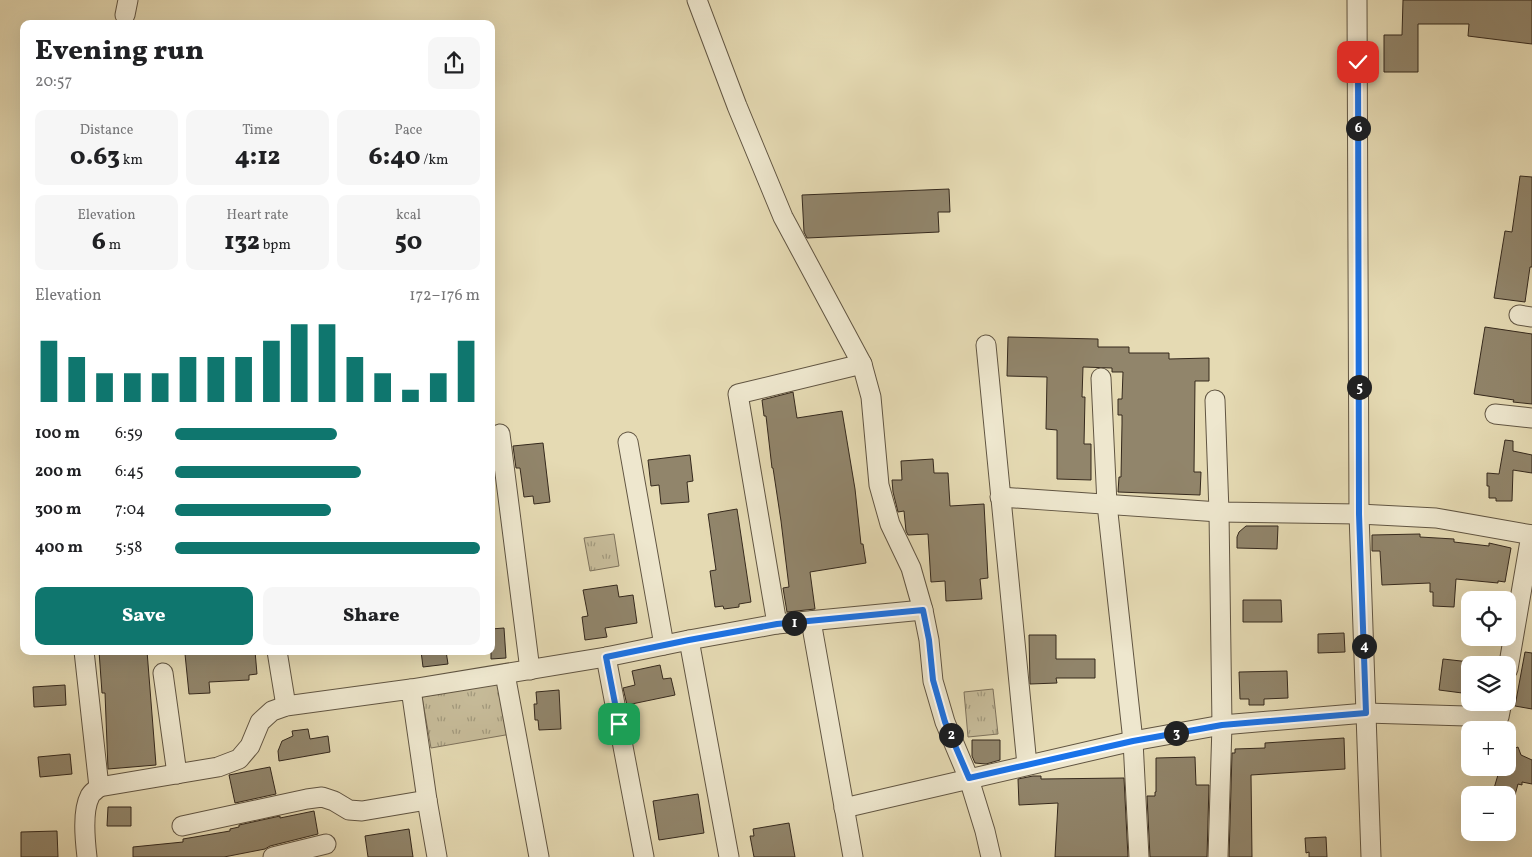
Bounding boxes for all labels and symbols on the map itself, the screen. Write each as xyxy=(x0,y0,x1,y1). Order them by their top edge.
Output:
pin xyxy=(1337,41,1379,83)
pin: 6 xyxy=(1346,116,1370,140)
pin: 5 xyxy=(1346,374,1372,400)
pin: 1 xyxy=(782,610,806,636)
pin: 4 xyxy=(1352,634,1376,658)
pin xyxy=(598,703,640,745)
pin: 3 xyxy=(1164,720,1188,746)
pin: 2 xyxy=(938,722,964,748)

